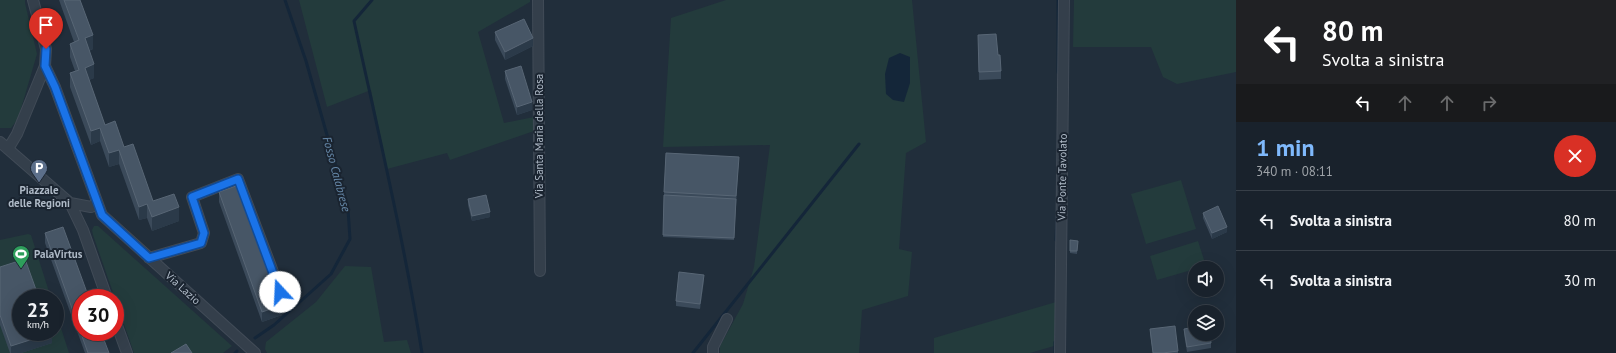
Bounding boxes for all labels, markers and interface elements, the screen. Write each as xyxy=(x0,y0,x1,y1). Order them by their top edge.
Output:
pin xyxy=(29,8,63,49)
text: 80 m xyxy=(1322,12,1383,49)
icon: arrive xyxy=(35,14,57,36)
icon: left xyxy=(1256,16,1308,68)
text: Svolta a sinistra xyxy=(1322,48,1444,71)
street label: Via Santa Maria della Rosa xyxy=(532,74,546,199)
icon: left xyxy=(1352,92,1374,114)
icon: ahead xyxy=(1394,92,1416,114)
icon: ahead xyxy=(1436,92,1458,114)
icon: right xyxy=(1478,92,1500,114)
text: 1 min xyxy=(1256,132,1315,163)
street label: Via Ponte Tavolato xyxy=(1054,133,1070,221)
water label: Fosso Calabrese xyxy=(320,135,354,214)
button: close xyxy=(1554,135,1596,177)
parking icon: Piazzale delle Regioni xyxy=(29,158,49,183)
text: 340 m · 08:11 xyxy=(1256,163,1333,180)
place label: Piazzale delle Regioni xyxy=(8,183,70,210)
icon: left xyxy=(1256,210,1278,232)
text: Svolta a sinistra xyxy=(1290,211,1392,230)
text: 80 m xyxy=(1563,211,1596,230)
sports icon: PalaVirtus xyxy=(11,244,31,269)
place label: PalaVirtus xyxy=(34,247,83,261)
map controls xyxy=(1188,261,1224,341)
button: sound xyxy=(1188,261,1224,297)
street label: Via Lazio xyxy=(162,268,203,307)
icon: left xyxy=(1256,270,1278,292)
position arrow xyxy=(259,271,301,313)
text: Svolta a sinistra xyxy=(1290,271,1392,290)
text: 30 m xyxy=(1563,271,1596,290)
speed limit sign: 30 xyxy=(72,289,124,341)
text: 23 xyxy=(27,297,49,323)
button: layers xyxy=(1188,305,1224,341)
text: km/h xyxy=(27,318,49,331)

